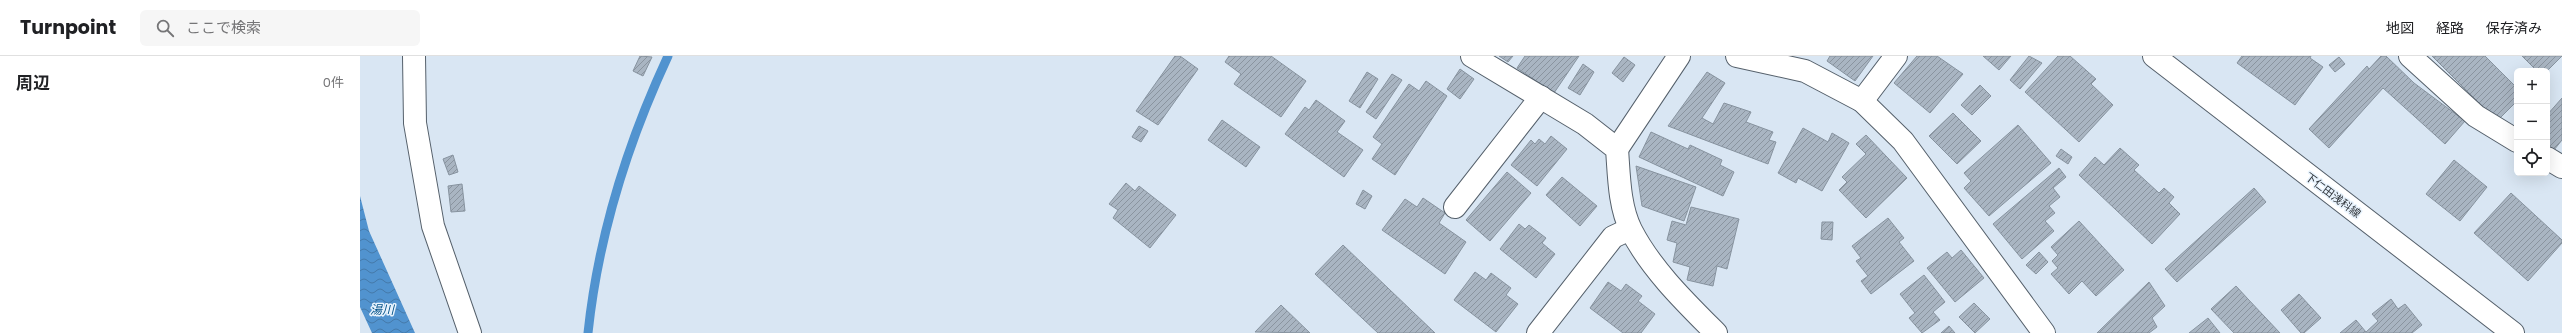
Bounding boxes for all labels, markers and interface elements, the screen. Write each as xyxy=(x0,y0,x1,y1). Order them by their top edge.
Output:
search box xyxy=(140,10,420,46)
text: Turnpoint xyxy=(20,14,116,41)
icon: search xyxy=(154,17,176,39)
text: ここで検索 xyxy=(186,17,261,38)
text: 地図 xyxy=(2386,18,2414,38)
text: 経路 xyxy=(2436,18,2464,38)
text: 保存済み xyxy=(2486,18,2542,38)
map controls xyxy=(2514,68,2550,176)
button: + xyxy=(2514,68,2550,104)
text: 周辺 xyxy=(16,71,50,95)
text: 0件 xyxy=(323,73,344,92)
button: − xyxy=(2514,104,2550,140)
button: locate xyxy=(2514,140,2550,176)
street label: 下仁田浅科線 xyxy=(2302,169,2364,221)
water label: 湯川 xyxy=(370,301,396,318)

